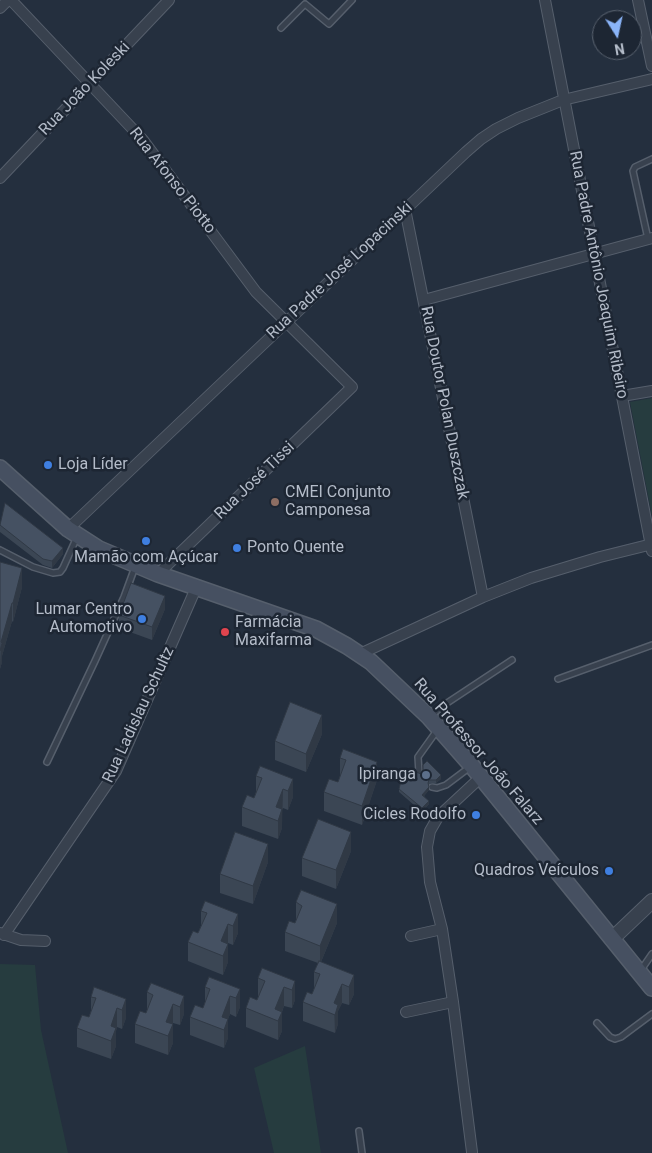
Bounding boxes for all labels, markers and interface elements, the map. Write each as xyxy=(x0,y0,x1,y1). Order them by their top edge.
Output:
north arrow xyxy=(592,10,642,60)
street label: Rua João Koleski xyxy=(35,38,135,140)
text: N xyxy=(613,40,626,58)
street label: Rua Afonso Piotto xyxy=(125,124,219,238)
street label: Rua Padre Antônio Joaquim Ribeiro xyxy=(565,149,631,401)
street label: Rua Padre José Lopacinski xyxy=(263,198,417,344)
street label: Rua Doutor Polan Duszczak xyxy=(416,305,472,501)
street label: Rua José Tissi xyxy=(211,438,299,524)
place label: Loja Líder xyxy=(58,455,128,475)
marker: Loja Líder xyxy=(42,459,54,471)
place label: CMEI Conjunto Camponesa xyxy=(285,483,391,521)
marker: CMEI Conjunto Camponesa xyxy=(269,496,281,508)
marker: Mamão com Açúcar xyxy=(140,535,152,547)
place label: Ponto Quente xyxy=(247,538,344,558)
marker: Ponto Quente xyxy=(231,542,243,554)
place label: Mamão com Açúcar xyxy=(74,548,218,568)
place label: Lumar Centro Automotivo xyxy=(35,600,132,638)
marker: Lumar Centro Automotivo xyxy=(136,613,148,625)
place label: Farmácia Maxifarma xyxy=(235,613,312,651)
marker: Farmácia Maxifarma xyxy=(219,626,231,638)
street label: Rua Ladislau Schultz xyxy=(99,644,179,786)
street label: Rua Professor João Falarz xyxy=(409,675,547,829)
place label: Ipiranga xyxy=(358,765,416,785)
marker: Ipiranga xyxy=(420,769,432,781)
place label: Cicles Rodolfo xyxy=(363,805,466,825)
marker: Cicles Rodolfo xyxy=(470,809,482,821)
place label: Quadros Veículos xyxy=(474,861,599,881)
marker: Quadros Veículos xyxy=(603,865,615,877)

